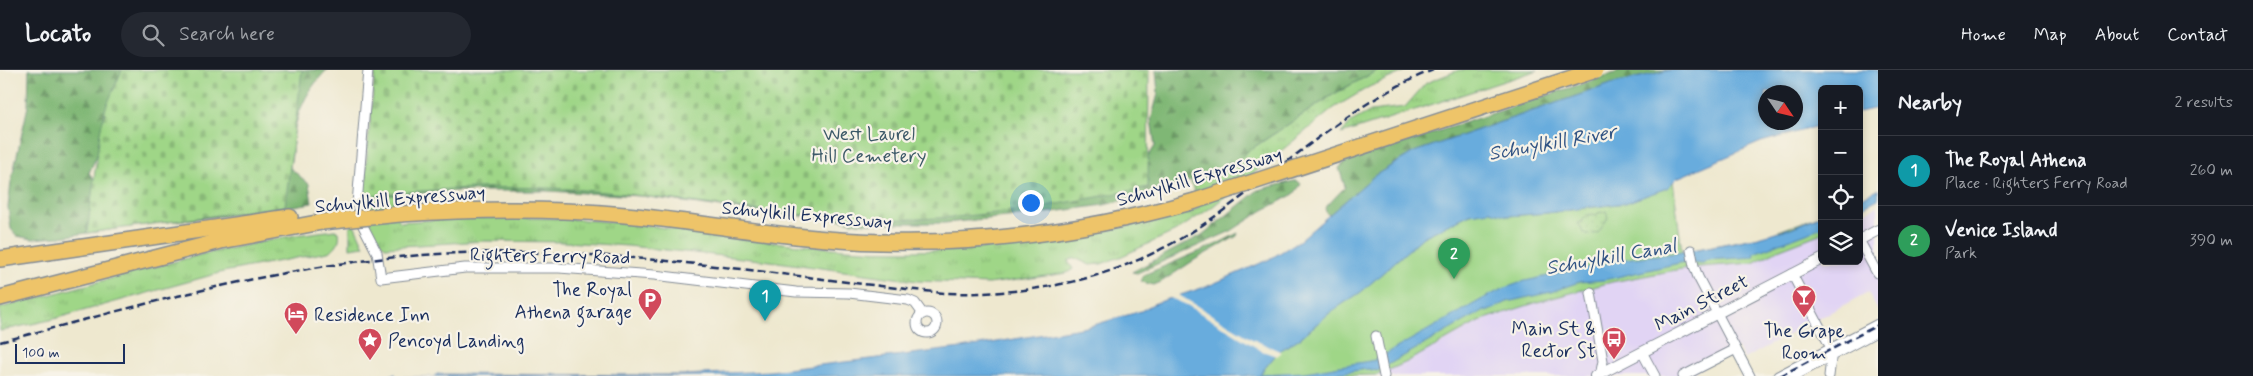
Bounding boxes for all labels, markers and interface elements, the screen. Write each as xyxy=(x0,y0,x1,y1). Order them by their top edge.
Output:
search box xyxy=(121,12,471,57)
text: Locato xyxy=(25,19,91,50)
icon: search xyxy=(139,21,167,49)
text: Search here xyxy=(179,22,275,47)
text: Home xyxy=(1961,23,2006,47)
text: Map xyxy=(2034,23,2067,47)
text: About xyxy=(2095,23,2139,47)
text: Contact xyxy=(2167,23,2228,47)
north arrow xyxy=(1758,85,1803,130)
map controls xyxy=(1818,85,1863,265)
button: + xyxy=(1818,85,1863,130)
text: Nearby xyxy=(1898,89,1962,117)
text: 2 results xyxy=(2175,92,2233,113)
water label: Schuylkill River xyxy=(1487,119,1621,168)
park label: West Laurel Hill Cemetery xyxy=(811,122,927,169)
button: − xyxy=(1818,130,1863,175)
street label: Schuylkill Expressway xyxy=(1114,142,1285,214)
text: The Royal Athena xyxy=(1945,148,2087,173)
text: 1 xyxy=(1910,160,1918,181)
text: 260 m xyxy=(2190,160,2233,181)
text: Place · Righters Ferry Road xyxy=(1945,173,2128,194)
button: locate xyxy=(1818,175,1863,220)
street label: Schuylkill Expressway xyxy=(314,180,487,220)
your location xyxy=(1018,190,1044,216)
street label: Schuylkill Expressway xyxy=(720,196,893,236)
text: Venice Island xyxy=(1945,218,2058,243)
button: layers xyxy=(1818,220,1863,265)
text: 2 xyxy=(1910,230,1918,251)
text: 390 m xyxy=(2190,230,2233,251)
water label: Schuylkill Canal xyxy=(1544,232,1681,282)
pin: 2 xyxy=(1438,238,1470,279)
street label: Righters Ferry Road xyxy=(469,243,630,273)
text: Park xyxy=(1945,243,1977,264)
street label: Main Street xyxy=(1651,269,1753,338)
place label: The Royal Athena garage xyxy=(514,278,632,328)
pin: 1 xyxy=(749,280,781,321)
bar icon: The Grape Room xyxy=(1791,284,1817,318)
parking icon: The Royal Athena garage xyxy=(637,287,663,321)
hotel icon: Residence Inn xyxy=(283,301,309,335)
place label: Residence Inn xyxy=(314,303,430,328)
place label: Main St & Rector St xyxy=(1511,317,1596,364)
place label: The Grape Room xyxy=(1763,319,1845,366)
bus stop icon: Main St & Rector St xyxy=(1601,326,1627,360)
place icon: Pencoyd Landing xyxy=(357,327,383,361)
place label: Pencoyd Landing xyxy=(388,329,524,355)
scale bar xyxy=(15,341,125,364)
text: 100 m xyxy=(22,344,60,362)

